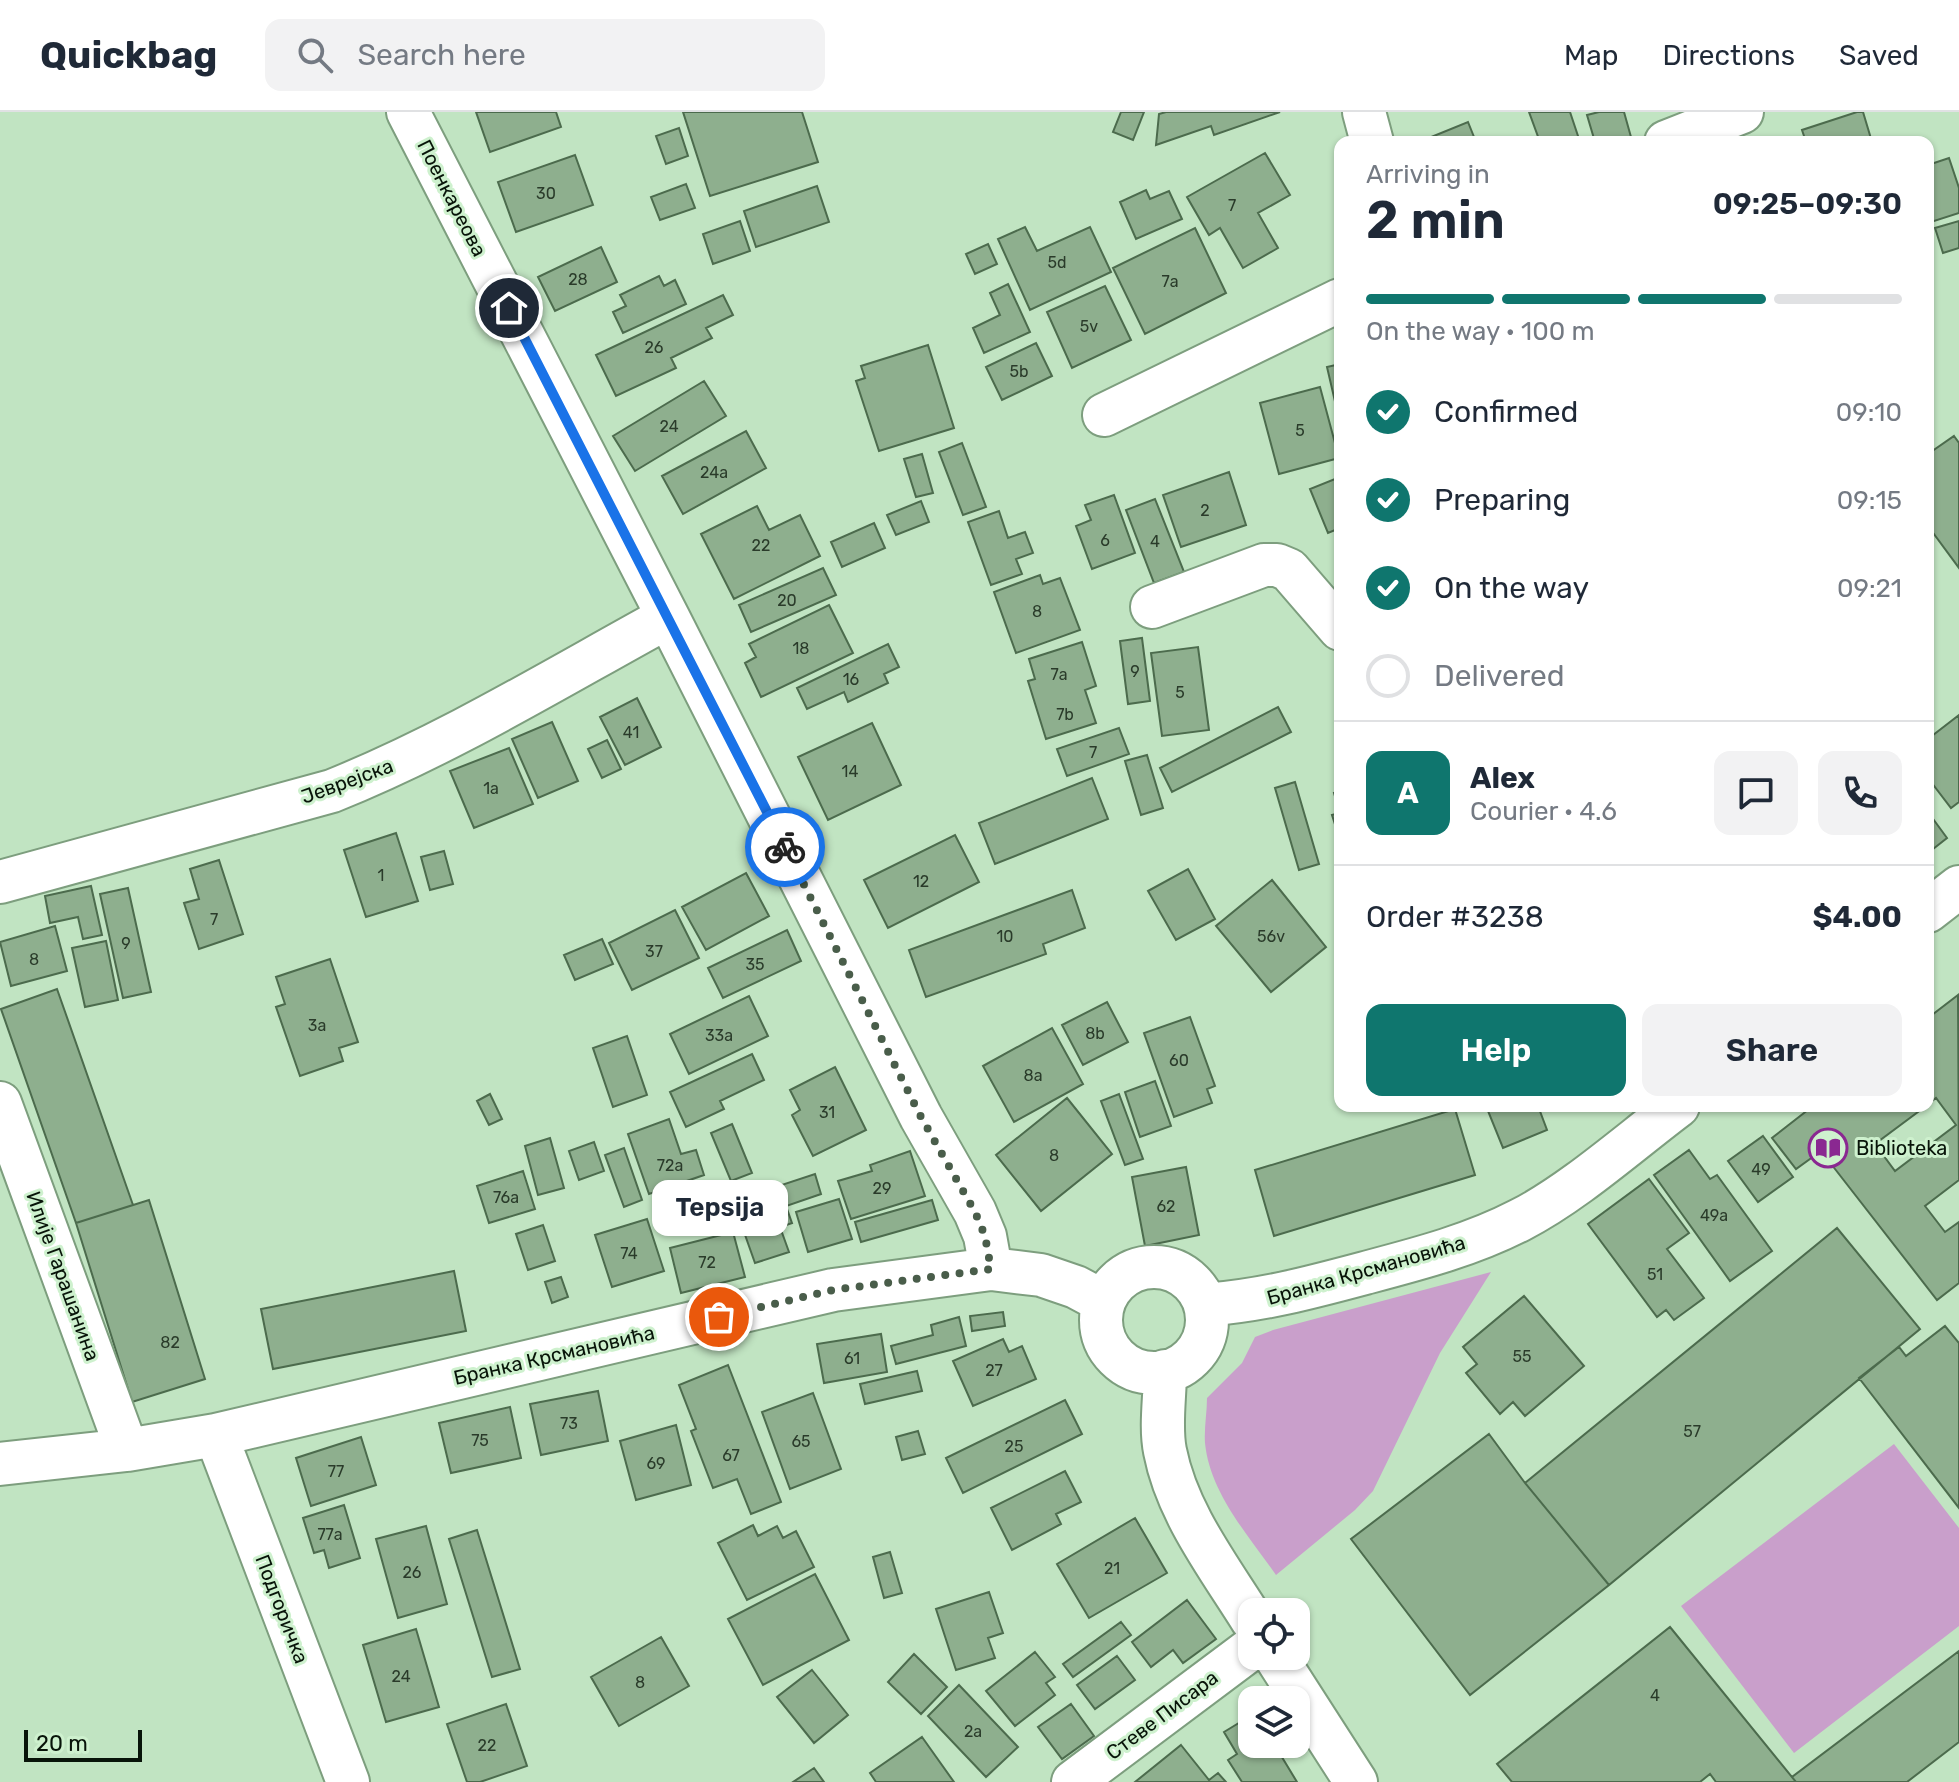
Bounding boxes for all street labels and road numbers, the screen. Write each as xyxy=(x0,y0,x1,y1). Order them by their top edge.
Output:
street label: Поенкареова xyxy=(412,136,492,260)
street label: Јеврејска xyxy=(298,753,396,809)
street label: Илије Гарашанина xyxy=(21,1188,105,1364)
street label: Бранка Крсмановића xyxy=(1264,1230,1468,1310)
street label: Бранка Крсмановића xyxy=(451,1320,657,1390)
street label: Подгоричка xyxy=(250,1551,314,1667)
street label: Стеве Писара xyxy=(1101,1665,1223,1765)

